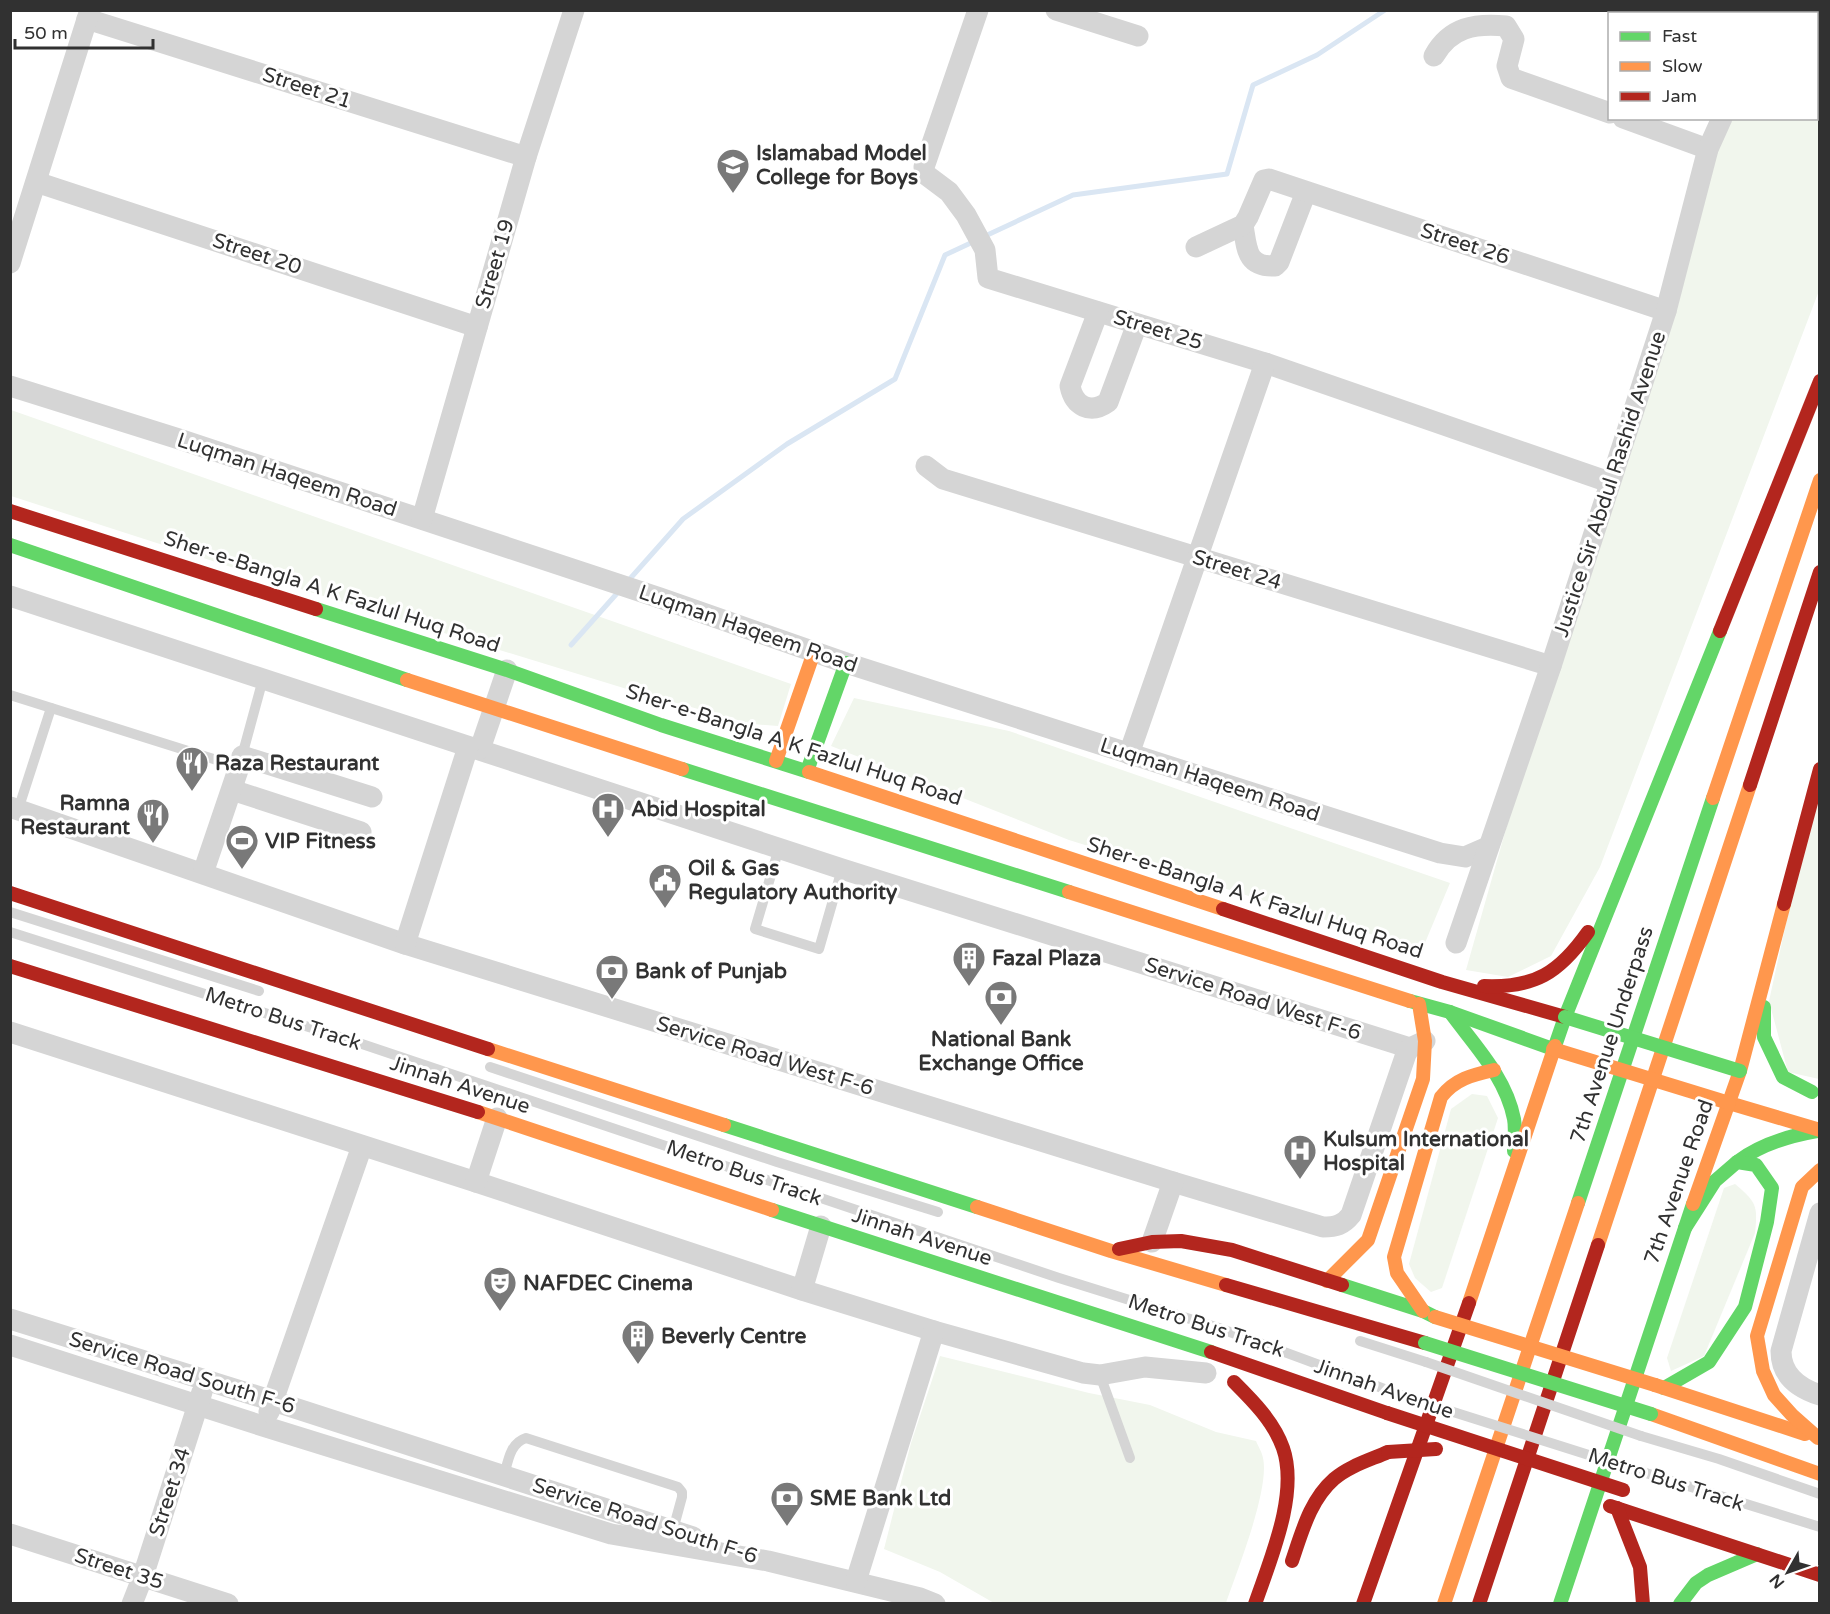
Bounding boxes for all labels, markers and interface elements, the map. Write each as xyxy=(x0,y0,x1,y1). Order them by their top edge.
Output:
scale bar xyxy=(15,12,153,50)
legend xyxy=(1608,12,1818,120)
text: 50 m xyxy=(24,22,68,44)
text: Fast xyxy=(1662,25,1697,47)
text: Slow xyxy=(1662,55,1703,77)
street label: Street 21 xyxy=(259,62,355,114)
text: Jam xyxy=(1662,85,1697,107)
place label: Islamabad Model College for Boys xyxy=(756,141,927,190)
school or university icon: Islamabad Model College for Boys xyxy=(715,147,751,194)
street label: Street 19 xyxy=(470,216,520,312)
street label: Street 26 xyxy=(1417,218,1513,270)
street label: Street 20 xyxy=(209,228,305,280)
street label: Street 25 xyxy=(1110,305,1206,355)
street label: Justice Sir Abdul Rashid Avenue xyxy=(1549,328,1671,640)
street label: Luqman Haqeem Road xyxy=(174,428,400,522)
street label: Sher-e-Bangla A K Fazlul Huq Road xyxy=(161,526,503,658)
street label: Street 24 xyxy=(1189,545,1285,595)
street label: Luqman Haqeem Road xyxy=(635,580,861,678)
street label: Sher-e-Bangla A K Fazlul Huq Road xyxy=(623,679,965,811)
street label: Luqman Haqeem Road xyxy=(1097,733,1323,827)
restaurant icon: Raza Restaurant xyxy=(174,745,210,792)
place label: Raza Restaurant xyxy=(215,751,379,776)
place label: Ramna Restaurant xyxy=(20,791,130,840)
hospital icon: Abid Hospital xyxy=(590,791,626,838)
restaurant icon: Ramna Restaurant xyxy=(135,797,171,844)
place label: Abid Hospital xyxy=(631,797,766,822)
sports icon: VIP Fitness xyxy=(224,823,260,870)
place label: VIP Fitness xyxy=(265,829,376,854)
street label: Sher-e-Bangla A K Fazlul Huq Road xyxy=(1084,832,1426,964)
place label: Oil & Gas Regulatory Authority xyxy=(688,856,898,905)
public building icon: Oil & Gas Regulatory Authority xyxy=(647,862,683,909)
street label: 7th Avenue Underpass xyxy=(1565,923,1659,1147)
building icon: Fazal Plaza xyxy=(951,940,987,987)
place label: Fazal Plaza xyxy=(992,946,1101,971)
street label: Service Road West F-6 xyxy=(1142,952,1364,1046)
bank icon: Bank of Punjab xyxy=(594,953,630,1000)
place label: Bank of Punjab xyxy=(635,959,787,984)
bank icon: National Bank Exchange Office xyxy=(983,979,1019,1026)
street label: Metro Bus Track xyxy=(202,982,364,1056)
street label: Service Road West F-6 xyxy=(653,1011,877,1101)
place label: National Bank Exchange Office xyxy=(918,1027,1084,1076)
street label: Jinnah Avenue xyxy=(387,1051,533,1119)
street label: 7th Avenue Road xyxy=(1639,1096,1719,1268)
place label: Kulsum International Hospital xyxy=(1323,1127,1529,1176)
hospital icon: Kulsum International Hospital xyxy=(1282,1133,1318,1180)
street label: Metro Bus Track xyxy=(663,1135,825,1211)
street label: Jinnah Avenue xyxy=(849,1203,995,1271)
theatre icon: NAFDEC Cinema xyxy=(482,1265,518,1312)
place label: NAFDEC Cinema xyxy=(523,1271,693,1296)
street label: Metro Bus Track xyxy=(1125,1289,1287,1363)
building icon: Beverly Centre xyxy=(620,1318,656,1365)
place label: Beverly Centre xyxy=(661,1324,807,1349)
street label: Service Road South F-6 xyxy=(66,1327,298,1419)
street label: Jinnah Avenue xyxy=(1311,1353,1457,1425)
street label: Metro Bus Track xyxy=(1585,1443,1747,1517)
street label: Street 34 xyxy=(144,1444,196,1540)
street label: Service Road South F-6 xyxy=(529,1473,761,1569)
bank icon: SME Bank Ltd xyxy=(769,1480,805,1527)
place label: SME Bank Ltd xyxy=(810,1486,951,1511)
north arrow xyxy=(1758,1542,1818,1602)
street label: Street 35 xyxy=(71,1543,167,1595)
text: N xyxy=(1765,1570,1789,1592)

